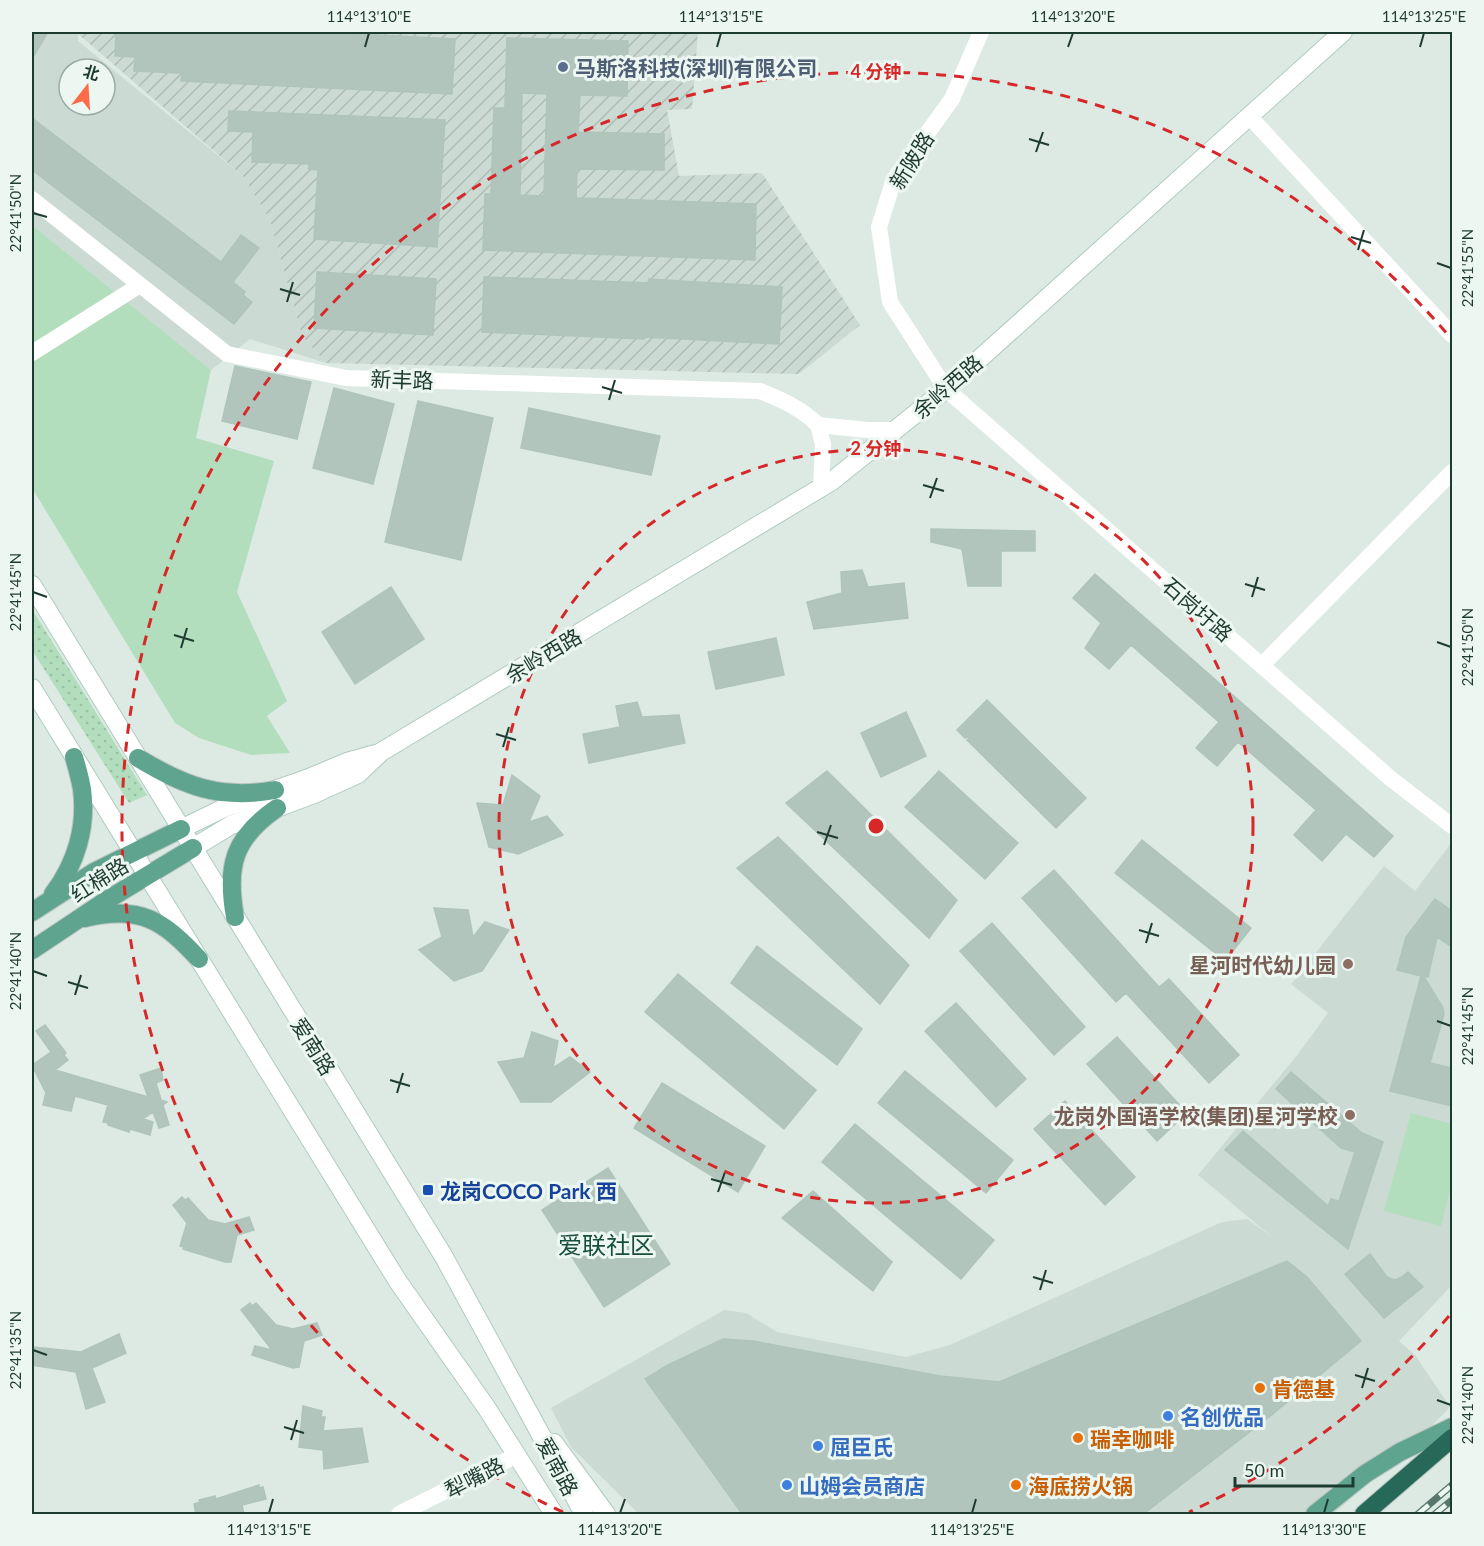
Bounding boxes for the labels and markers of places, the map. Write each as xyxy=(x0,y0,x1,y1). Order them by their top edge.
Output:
place label: 马斯洛科技(深圳)有限公司 xyxy=(575,55,818,80)
marker: 马斯洛科技(深圳)有限公司 xyxy=(556,60,570,74)
centre of rings xyxy=(866,816,886,836)
place label: 星河时代幼儿园 xyxy=(1189,952,1336,977)
marker: 星河时代幼儿园 xyxy=(1341,957,1355,971)
place label: 龙岗外国语学校(集团)星河学校 xyxy=(1053,1103,1338,1128)
marker: 龙岗外国语学校(集团)星河学校 xyxy=(1343,1108,1357,1122)
place label: 龙岗COCO Park 西 xyxy=(440,1178,617,1203)
marker: 龙岗COCO Park 西 xyxy=(421,1183,435,1197)
place label: 肯德基 xyxy=(1272,1376,1335,1401)
marker: 肯德基 xyxy=(1253,1381,1267,1395)
place label: 名创优品 xyxy=(1180,1404,1264,1429)
marker: 名创优品 xyxy=(1161,1409,1175,1423)
place label: 瑞幸咖啡 xyxy=(1090,1426,1174,1451)
marker: 瑞幸咖啡 xyxy=(1071,1431,1085,1445)
place label: 屈臣氏 xyxy=(830,1434,893,1459)
marker: 屈臣氏 xyxy=(811,1439,825,1453)
place label: 山姆会员商店 xyxy=(799,1473,925,1498)
place label: 海底捞火锅 xyxy=(1028,1473,1133,1498)
marker: 山姆会员商店 xyxy=(780,1478,794,1492)
marker: 海底捞火锅 xyxy=(1009,1478,1023,1492)

